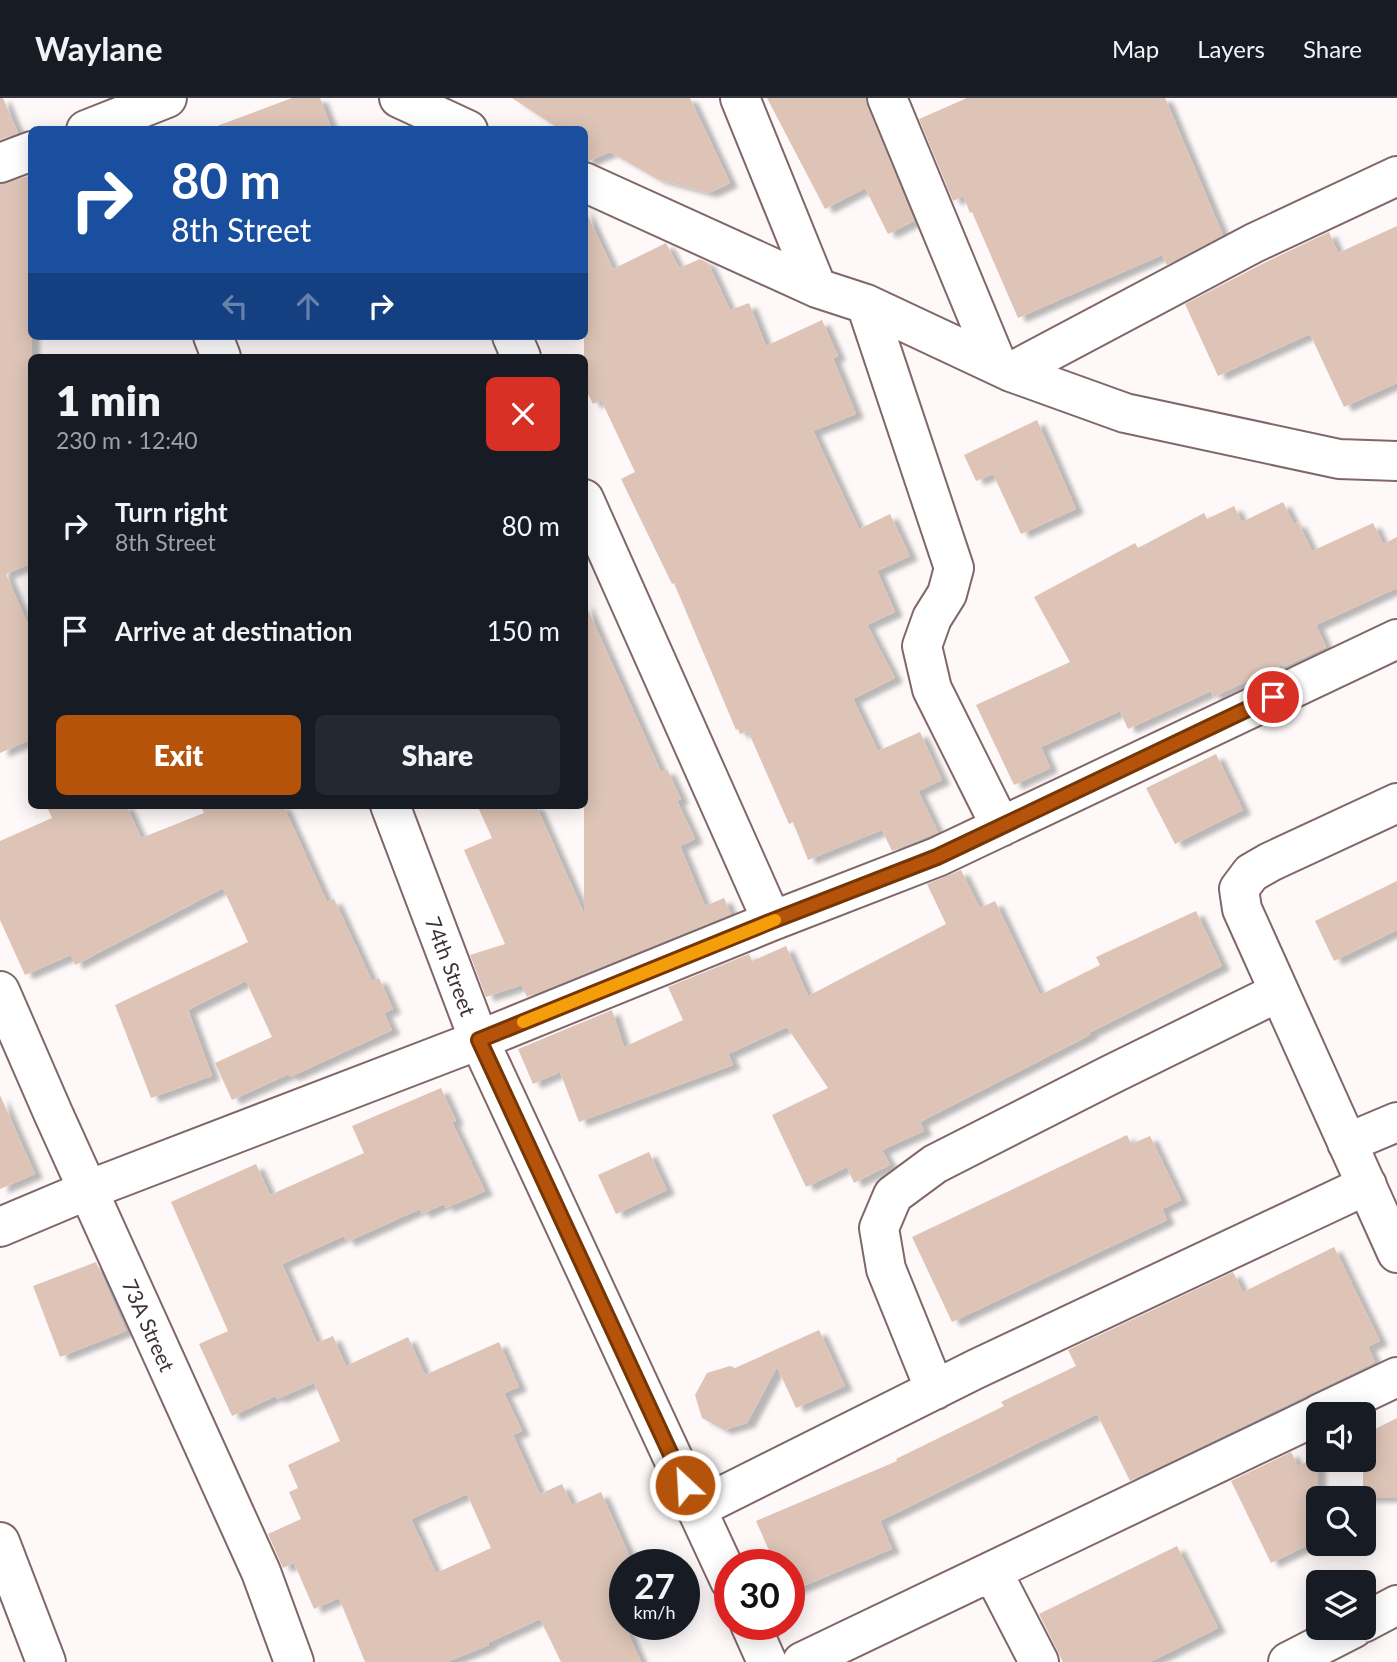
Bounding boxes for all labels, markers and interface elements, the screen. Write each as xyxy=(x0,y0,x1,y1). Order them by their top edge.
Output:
text: Waylane xyxy=(35,28,163,68)
text: Map xyxy=(1112,34,1159,63)
text: Layers xyxy=(1197,34,1265,63)
text: Share xyxy=(1303,34,1362,63)
text: 80 m xyxy=(171,151,281,209)
icon: right xyxy=(56,154,147,245)
text: 8th Street xyxy=(171,210,311,249)
icon: left xyxy=(216,287,254,325)
icon: ahead xyxy=(289,287,327,325)
icon: right xyxy=(362,287,400,325)
text: 1 min xyxy=(56,375,161,425)
button: close xyxy=(486,377,560,451)
text: 230 m · 12:40 xyxy=(56,426,198,454)
text: Turn right xyxy=(115,496,228,528)
icon: right xyxy=(56,507,94,545)
text: 80 m xyxy=(502,510,560,542)
text: 8th Street xyxy=(115,528,216,556)
icon: arrive xyxy=(56,612,94,650)
text: Arrive at destination xyxy=(115,615,352,647)
text: 150 m xyxy=(487,615,560,647)
pin xyxy=(1243,667,1303,727)
icon: arrive xyxy=(1254,678,1292,716)
button: Exit xyxy=(56,715,301,795)
button: Share xyxy=(315,715,560,795)
street label: 74th Street xyxy=(421,913,482,1020)
street label: 73A Street xyxy=(118,1275,181,1376)
map controls xyxy=(1306,1402,1376,1640)
button: sound xyxy=(1306,1402,1376,1472)
position arrow xyxy=(648,1448,722,1522)
button: search xyxy=(1306,1486,1376,1556)
speed limit sign: 30 xyxy=(714,1549,805,1640)
text: 27 xyxy=(634,1564,675,1606)
button: layers xyxy=(1306,1570,1376,1640)
text: km/h xyxy=(633,1601,676,1623)

